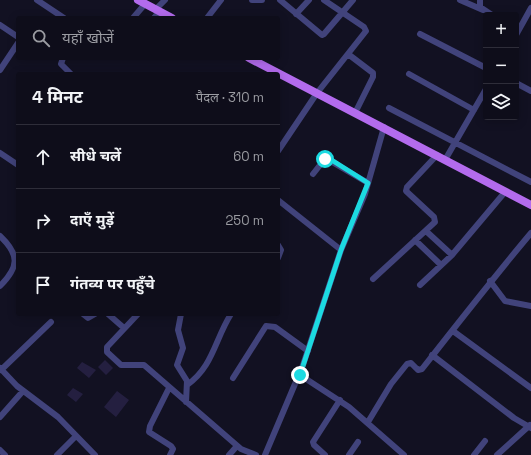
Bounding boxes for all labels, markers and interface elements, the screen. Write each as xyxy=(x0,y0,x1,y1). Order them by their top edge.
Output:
map controls xyxy=(483,12,519,120)
button: + xyxy=(483,12,519,48)
search box xyxy=(16,16,280,60)
icon: search xyxy=(30,27,52,49)
text: यहाँ खोजें xyxy=(62,28,114,47)
button: − xyxy=(483,48,519,84)
button: layers xyxy=(483,84,519,120)
text: 4 मिनट xyxy=(32,86,83,108)
text: पैदल · 310 m xyxy=(196,89,264,106)
icon: ahead xyxy=(32,146,54,168)
text: सीधे चलें xyxy=(70,146,121,165)
text: 60 m xyxy=(233,148,264,165)
route start xyxy=(316,150,334,168)
icon: right xyxy=(32,210,54,232)
text: दाएँ मुड़ें xyxy=(70,210,114,229)
text: 250 m xyxy=(226,212,264,229)
icon: arrive xyxy=(32,274,54,296)
text: गंतव्य पर पहुँचे xyxy=(70,274,155,293)
route end xyxy=(291,366,309,384)

